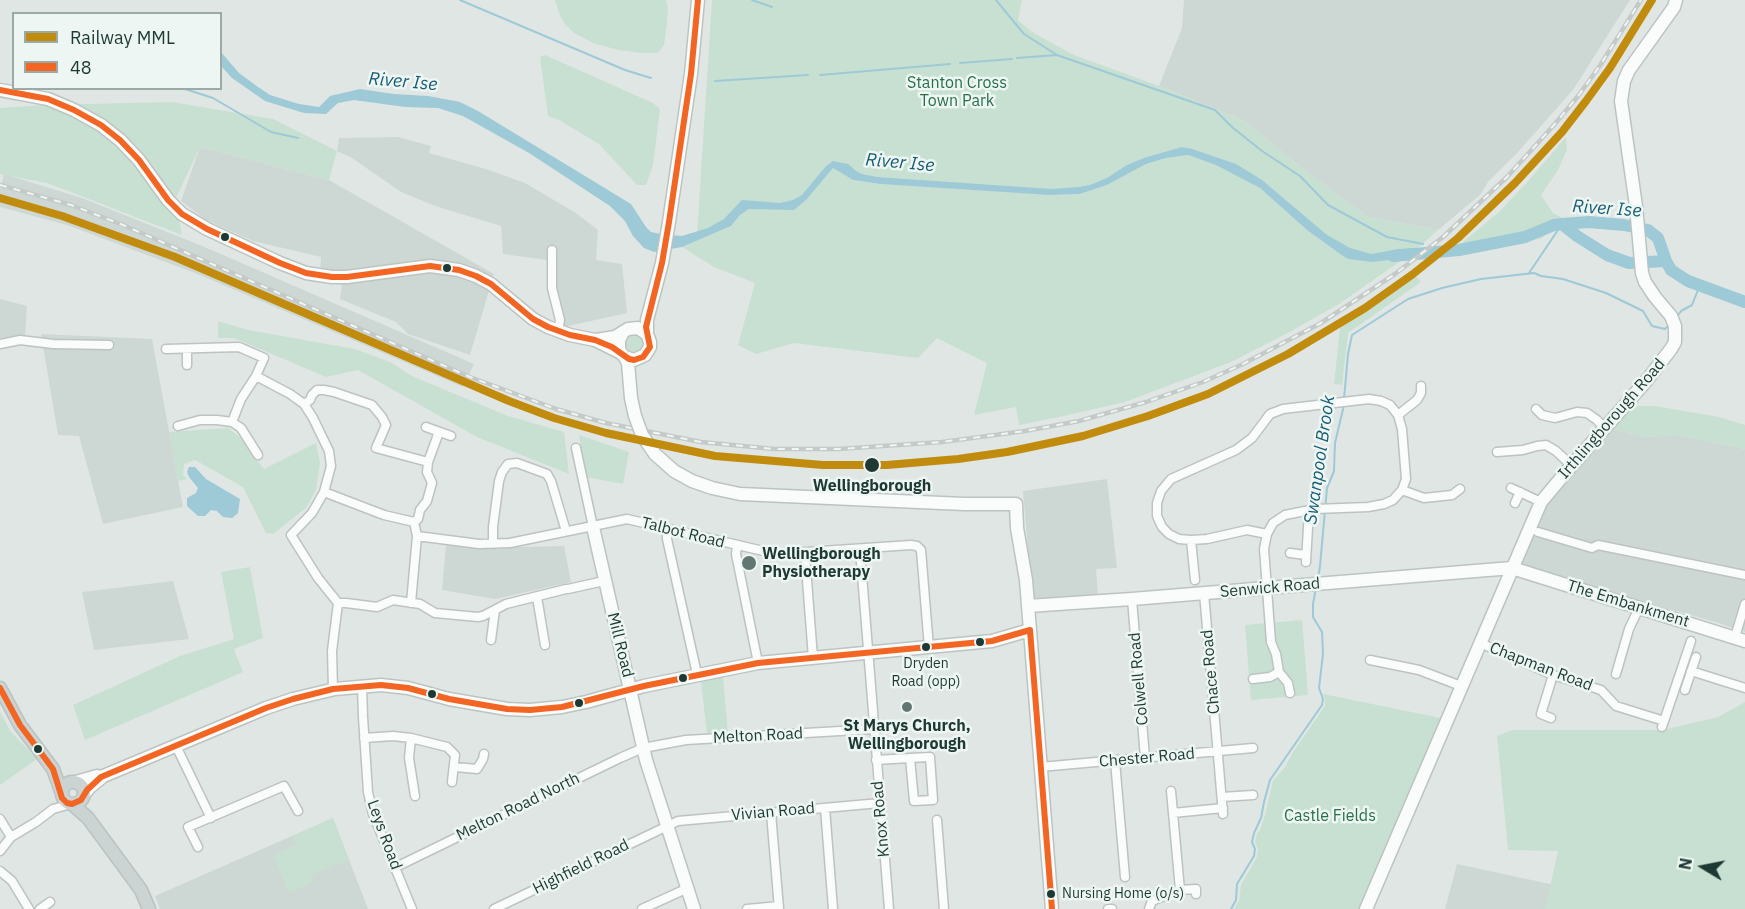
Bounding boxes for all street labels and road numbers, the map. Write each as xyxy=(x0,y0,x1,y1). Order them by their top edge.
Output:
street label: Irthlingborough Road xyxy=(1555,355,1669,483)
street label: Talbot Road xyxy=(639,513,727,553)
street label: Senwick Road xyxy=(1219,574,1321,602)
street label: The Embankment xyxy=(1565,576,1691,632)
street label: Mill Road xyxy=(603,611,637,679)
street label: Chace Road xyxy=(1198,629,1224,715)
street label: Colwell Road xyxy=(1125,632,1153,726)
street label: Chapman Road xyxy=(1487,639,1595,695)
street label: Melton Road xyxy=(712,724,804,748)
street label: Chester Road xyxy=(1098,744,1196,772)
street label: Melton Road North xyxy=(453,769,583,845)
street label: Knox Road xyxy=(868,780,894,858)
street label: Leys Road xyxy=(363,797,405,873)
street label: Vivian Road xyxy=(730,799,816,825)
street label: Highfield Road xyxy=(530,835,632,899)

